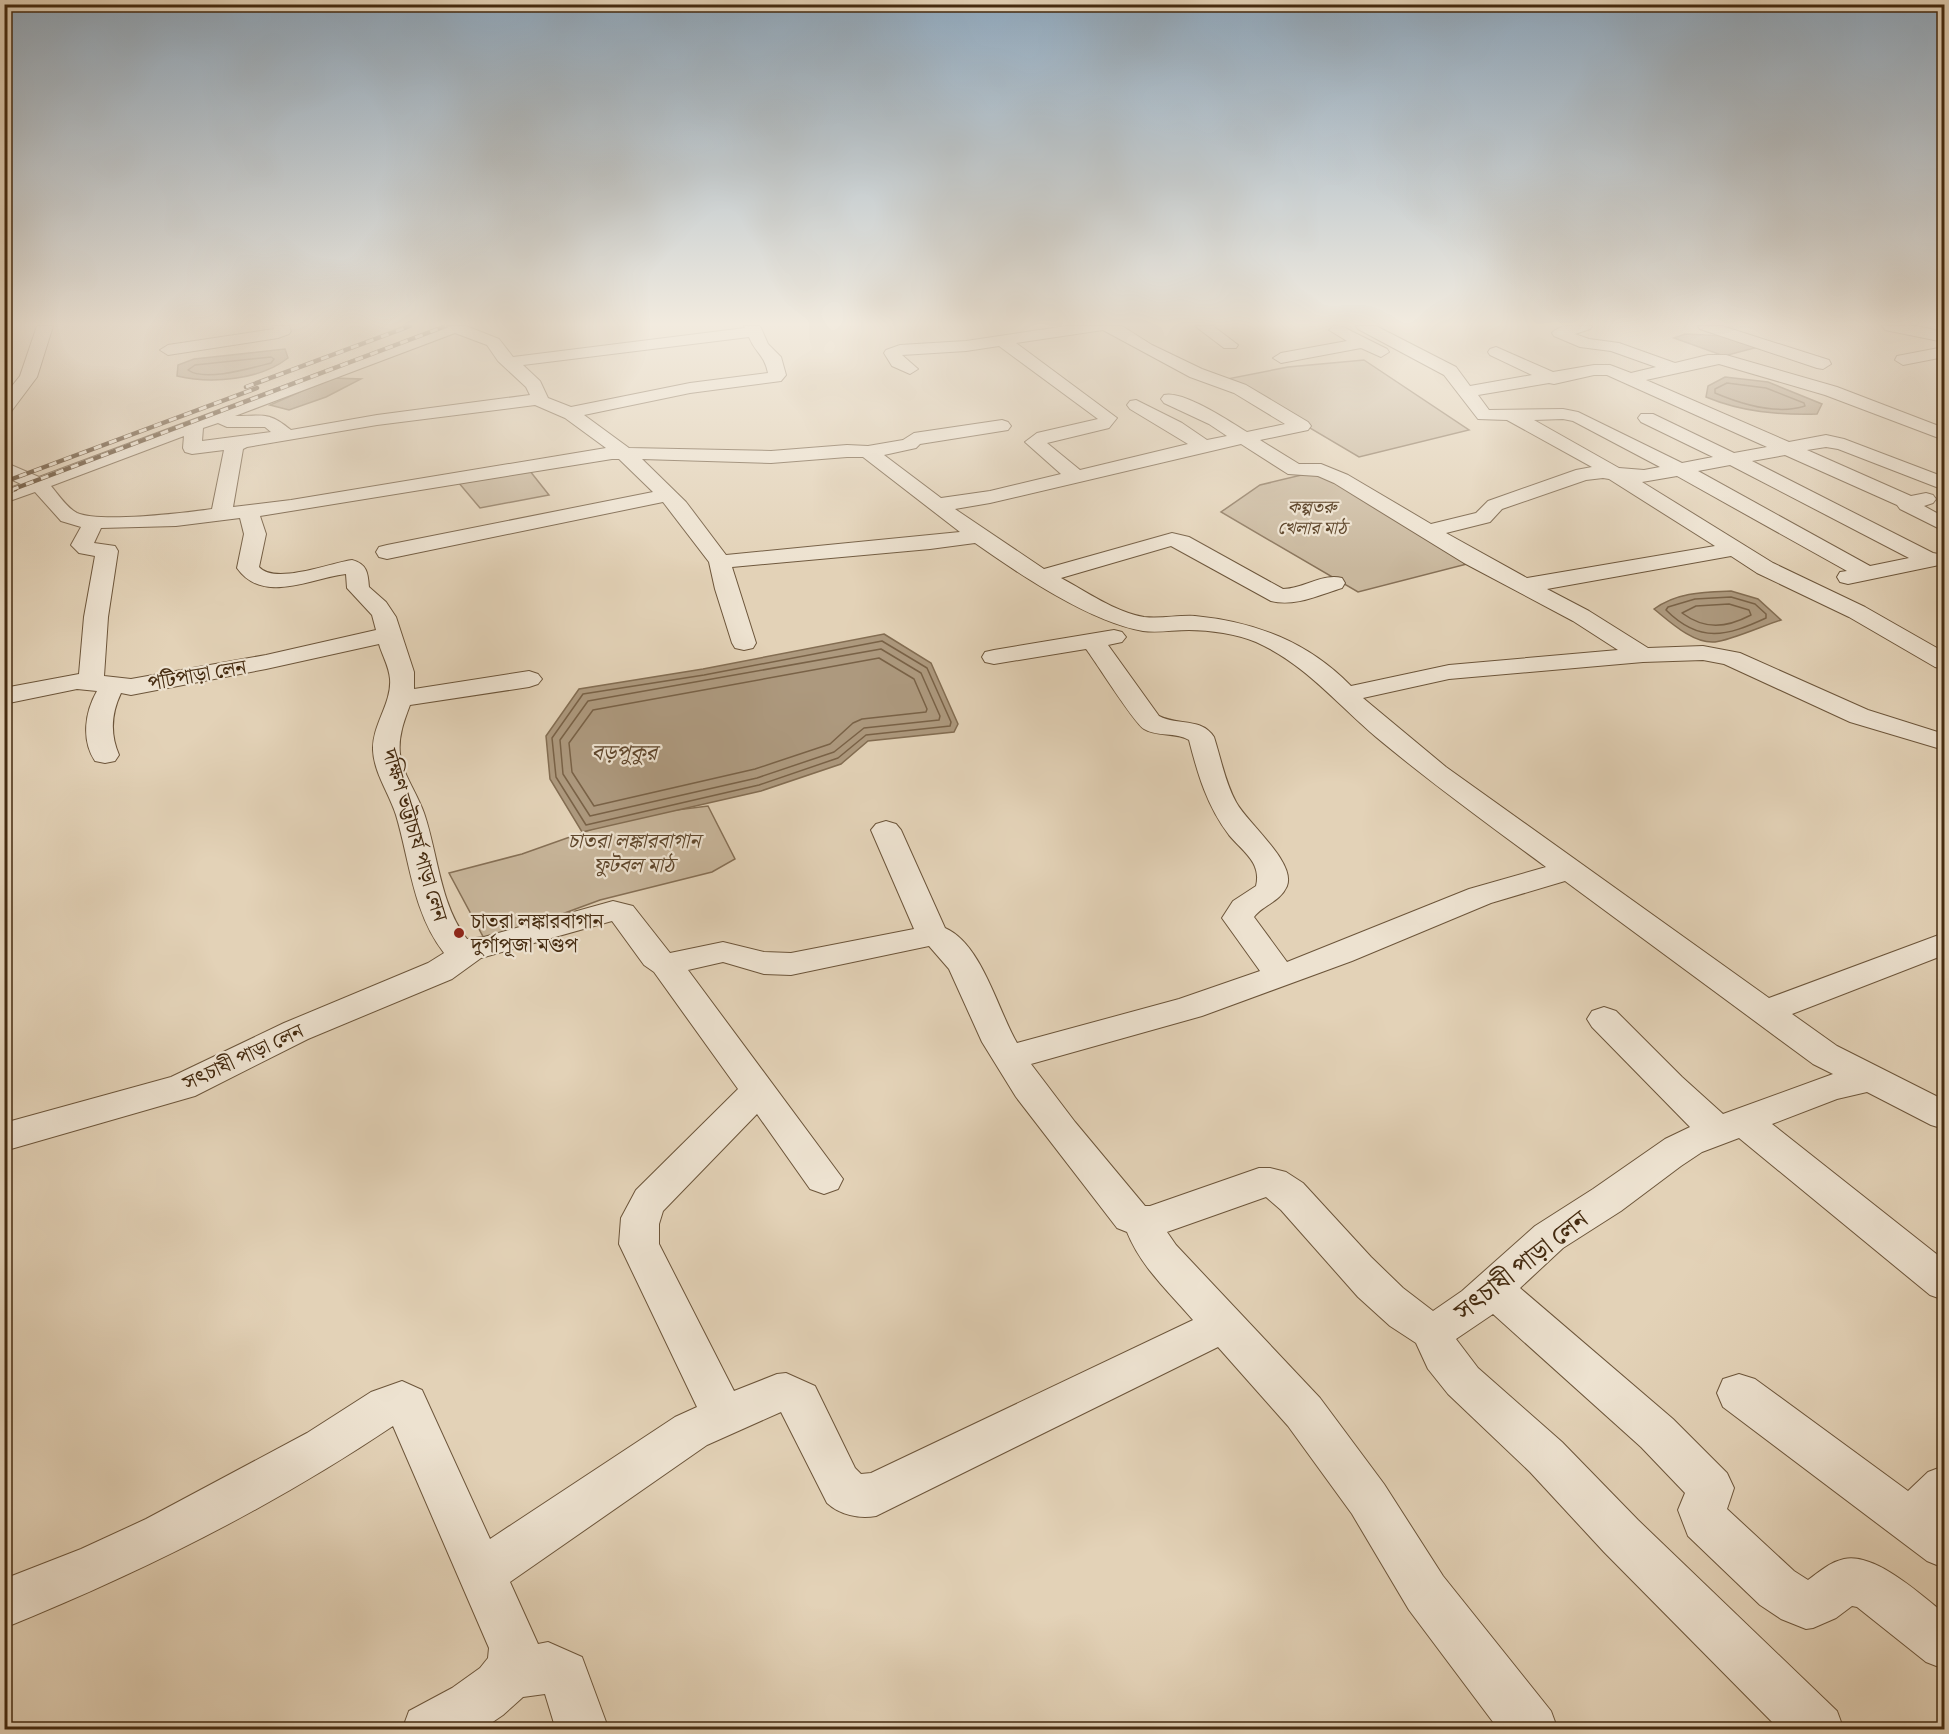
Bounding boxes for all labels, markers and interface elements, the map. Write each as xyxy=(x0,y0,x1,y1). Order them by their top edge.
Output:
park label: কল্পতরু খেলার মাঠ xyxy=(1277,496,1350,539)
street label: পটিপাড়া লেন xyxy=(146,653,249,696)
water label: বড়পুকুর xyxy=(591,739,661,766)
street label: দক্ষিণ ভট্টাচার্য পাড়া লেন xyxy=(376,745,454,925)
park label: চাতরা লঙ্কারবাগান ফুটবল মাঠ xyxy=(568,828,704,878)
place label: চাতরা লঙ্কারবাগান দুর্গাপূজা মণ্ডপ xyxy=(470,908,604,958)
marker: চাতরা লঙ্কারবাগান দুর্গাপূজা মণ্ডপ xyxy=(452,926,466,940)
street label: সৎচাষী পাড়া লেন xyxy=(178,1017,308,1097)
street label: সৎচাষী পাড়া লেন xyxy=(1447,1202,1595,1328)

